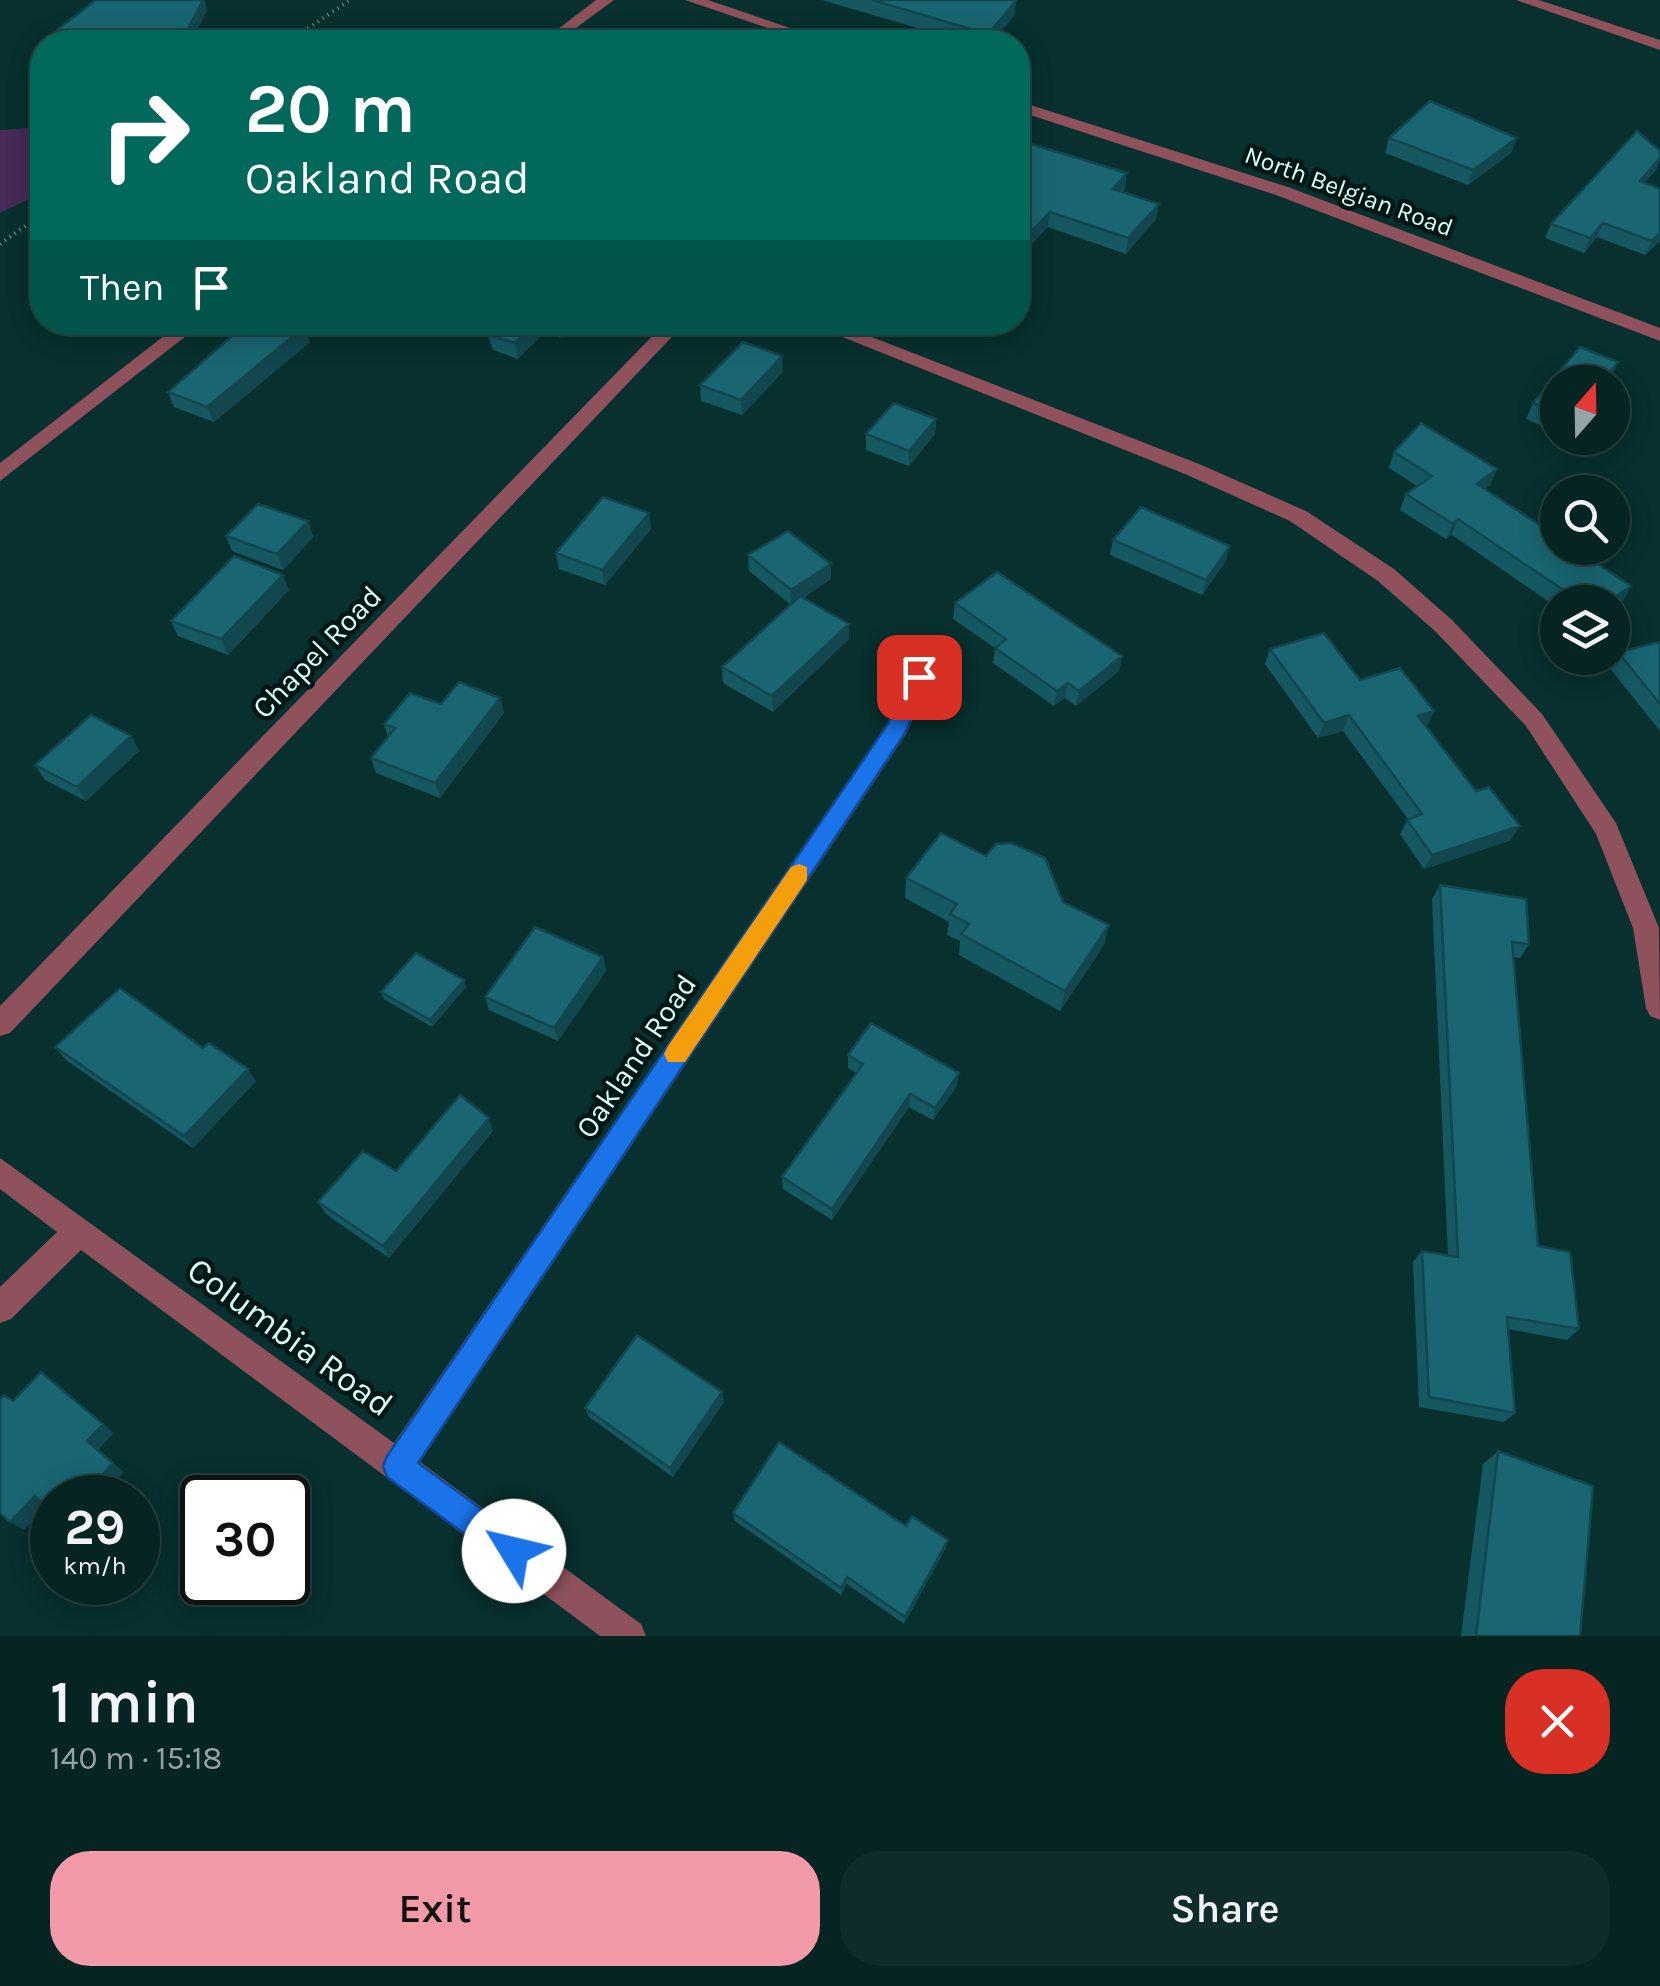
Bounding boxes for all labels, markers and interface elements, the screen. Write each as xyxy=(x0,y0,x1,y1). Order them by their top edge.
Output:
text: 20 m xyxy=(245,68,416,150)
icon: right xyxy=(80,70,210,200)
street label: North Belgian Road xyxy=(1241,140,1457,242)
text: Oakland Road xyxy=(245,152,530,204)
icon: arrive xyxy=(184,260,239,315)
text: Then xyxy=(80,265,164,310)
north arrow xyxy=(1540,365,1630,455)
map controls xyxy=(1540,365,1630,675)
button: search xyxy=(1540,475,1630,565)
street label: Chapel Road xyxy=(245,578,389,726)
button: layers xyxy=(1540,585,1630,675)
pin xyxy=(877,635,962,720)
icon: arrive xyxy=(892,650,947,705)
street label: Oakland Road xyxy=(568,967,704,1145)
street label: Columbia Road xyxy=(179,1249,401,1425)
speed limit sign: 30 xyxy=(180,1475,310,1605)
text: 29 xyxy=(65,1498,125,1557)
position arrow xyxy=(462,1499,566,1603)
text: km/h xyxy=(63,1551,127,1580)
text: 1 min xyxy=(50,1667,199,1737)
button: close xyxy=(1505,1669,1610,1774)
text: 140 m · 15:18 xyxy=(50,1740,222,1777)
button: Exit xyxy=(50,1851,820,1966)
button: Share xyxy=(840,1851,1610,1966)

